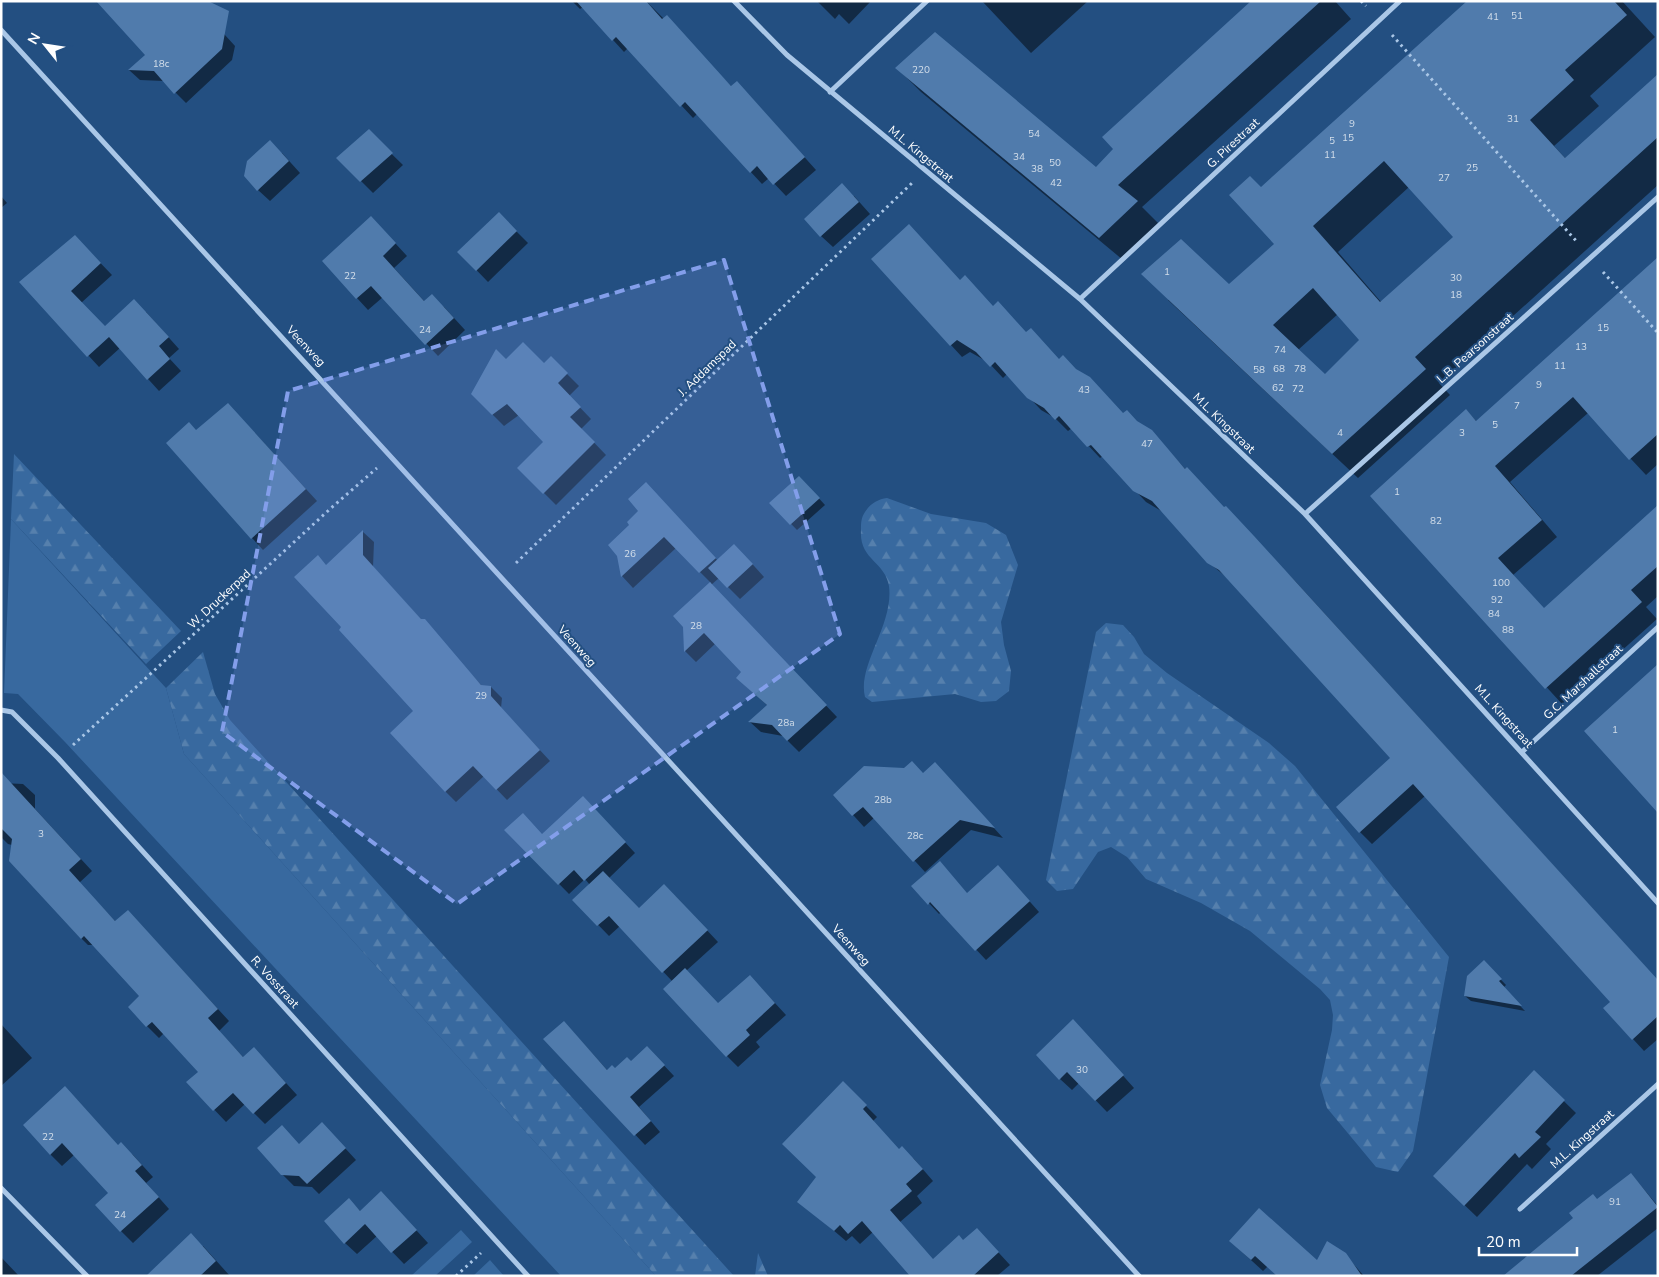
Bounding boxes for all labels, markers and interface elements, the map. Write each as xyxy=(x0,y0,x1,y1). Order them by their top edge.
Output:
house number: 51 xyxy=(1511,9,1523,23)
house number: 41 xyxy=(1487,10,1499,24)
north arrow xyxy=(20,20,70,70)
text: N xyxy=(23,29,45,48)
house number: 18c xyxy=(153,57,170,71)
house number: 220 xyxy=(912,63,930,77)
house number: 31 xyxy=(1507,112,1519,126)
street label: G. Pirestraat xyxy=(1203,114,1263,172)
house number: 9 xyxy=(1349,117,1355,131)
street label: M.L. Kingstraat xyxy=(885,122,958,187)
house number: 54 xyxy=(1028,127,1040,141)
house number: 15 xyxy=(1342,131,1354,145)
house number: 5 xyxy=(1329,134,1335,148)
house number: 11 xyxy=(1324,148,1336,162)
house number: 34 xyxy=(1013,150,1025,164)
house number: 50 xyxy=(1049,156,1061,170)
house number: 25 xyxy=(1466,161,1478,175)
house number: 38 xyxy=(1031,162,1043,176)
house number: 27 xyxy=(1438,171,1450,185)
house number: 42 xyxy=(1050,176,1062,190)
house number: 1 xyxy=(1164,265,1170,279)
house number: 22 xyxy=(344,269,356,283)
house number: 30 xyxy=(1450,271,1462,285)
house number: 18 xyxy=(1450,288,1462,302)
street label: L.B. Pearsonstraat xyxy=(1433,309,1517,387)
street label: Veenweg xyxy=(282,321,329,370)
house number: 15 xyxy=(1597,321,1609,335)
house number: 24 xyxy=(419,323,431,337)
street label: J. Addamspad xyxy=(674,336,740,400)
house number: 13 xyxy=(1575,340,1587,354)
house number: 74 xyxy=(1274,343,1286,357)
house number: 11 xyxy=(1554,359,1566,373)
house number: 68 xyxy=(1273,362,1285,376)
house number: 78 xyxy=(1294,362,1306,376)
house number: 58 xyxy=(1253,363,1265,377)
house number: 9 xyxy=(1536,378,1542,392)
house number: 62 xyxy=(1272,381,1284,395)
house number: 72 xyxy=(1292,382,1304,396)
house number: 43 xyxy=(1078,383,1090,397)
street label: M.L. Kingstraat xyxy=(1189,389,1259,457)
house number: 7 xyxy=(1514,399,1520,413)
house number: 5 xyxy=(1492,418,1498,432)
house number: 4 xyxy=(1337,426,1343,440)
house number: 3 xyxy=(1459,426,1465,440)
house number: 47 xyxy=(1141,437,1153,451)
house number: 1 xyxy=(1394,485,1400,499)
house number: 82 xyxy=(1430,514,1442,528)
house number: 26 xyxy=(624,547,636,561)
street label: W. Druckerpad xyxy=(184,566,254,632)
house number: 100 xyxy=(1492,576,1510,590)
house number: 92 xyxy=(1491,593,1503,607)
house number: 84 xyxy=(1488,607,1500,621)
house number: 28 xyxy=(690,619,702,633)
street label: Veenweg xyxy=(553,621,600,670)
house number: 88 xyxy=(1502,623,1514,637)
street label: G.C. Marshallstraat xyxy=(1540,641,1627,723)
street label: M.L. Kingstraat xyxy=(1471,681,1537,752)
house number: 29 xyxy=(475,689,487,703)
house number: 28a xyxy=(777,716,795,730)
house number: 1 xyxy=(1612,723,1618,737)
house number: 28b xyxy=(874,793,892,807)
house number: 3 xyxy=(38,827,44,841)
house number: 28c xyxy=(907,829,924,843)
street label: Veenweg xyxy=(827,920,874,969)
street label: R. Vosstraat xyxy=(247,952,303,1012)
house number: 30 xyxy=(1076,1063,1088,1077)
street label: M.L. Kingstraat xyxy=(1547,1106,1618,1172)
house number: 22 xyxy=(42,1130,54,1144)
house number: 91 xyxy=(1609,1195,1621,1209)
house number: 24 xyxy=(114,1208,126,1222)
scale bar xyxy=(1479,1224,1576,1256)
text: 20 m xyxy=(1486,1232,1521,1252)

